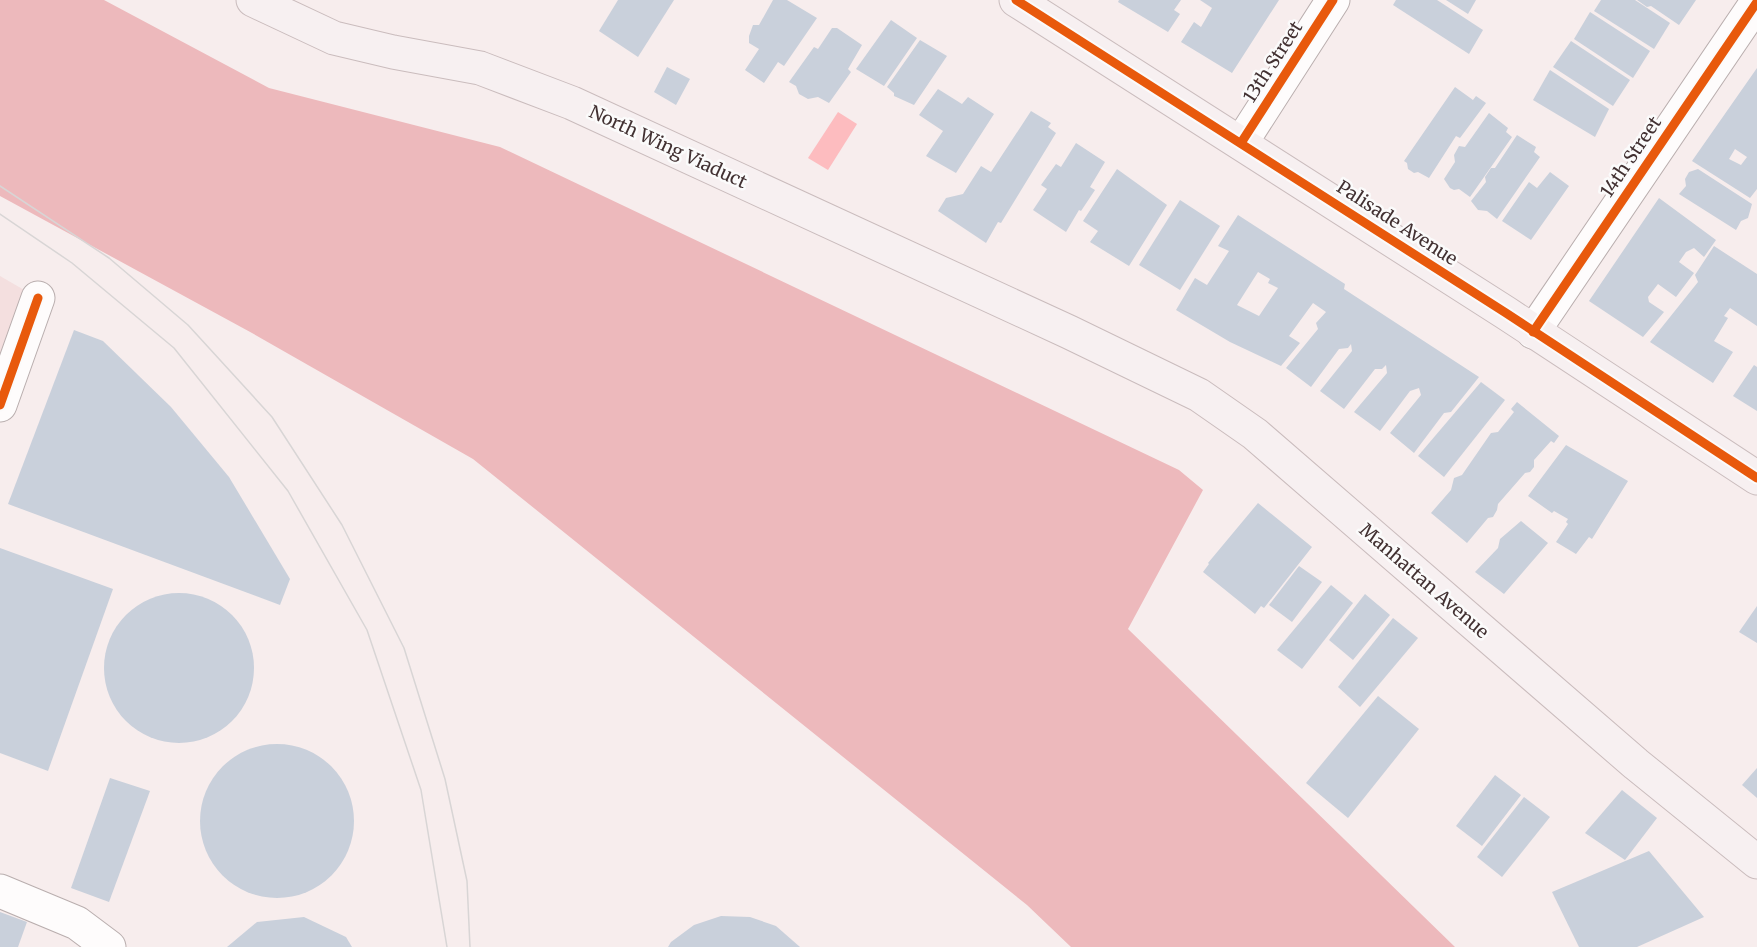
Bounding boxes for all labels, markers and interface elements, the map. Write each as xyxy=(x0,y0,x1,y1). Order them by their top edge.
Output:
street label: 13th Street xyxy=(1238,17,1307,107)
street label: North Wing Viaduct xyxy=(586,100,751,193)
street label: 14th Street xyxy=(1595,112,1666,202)
street label: Palisade Avenue xyxy=(1333,175,1462,270)
street label: Manhattan Avenue xyxy=(1355,518,1494,643)

